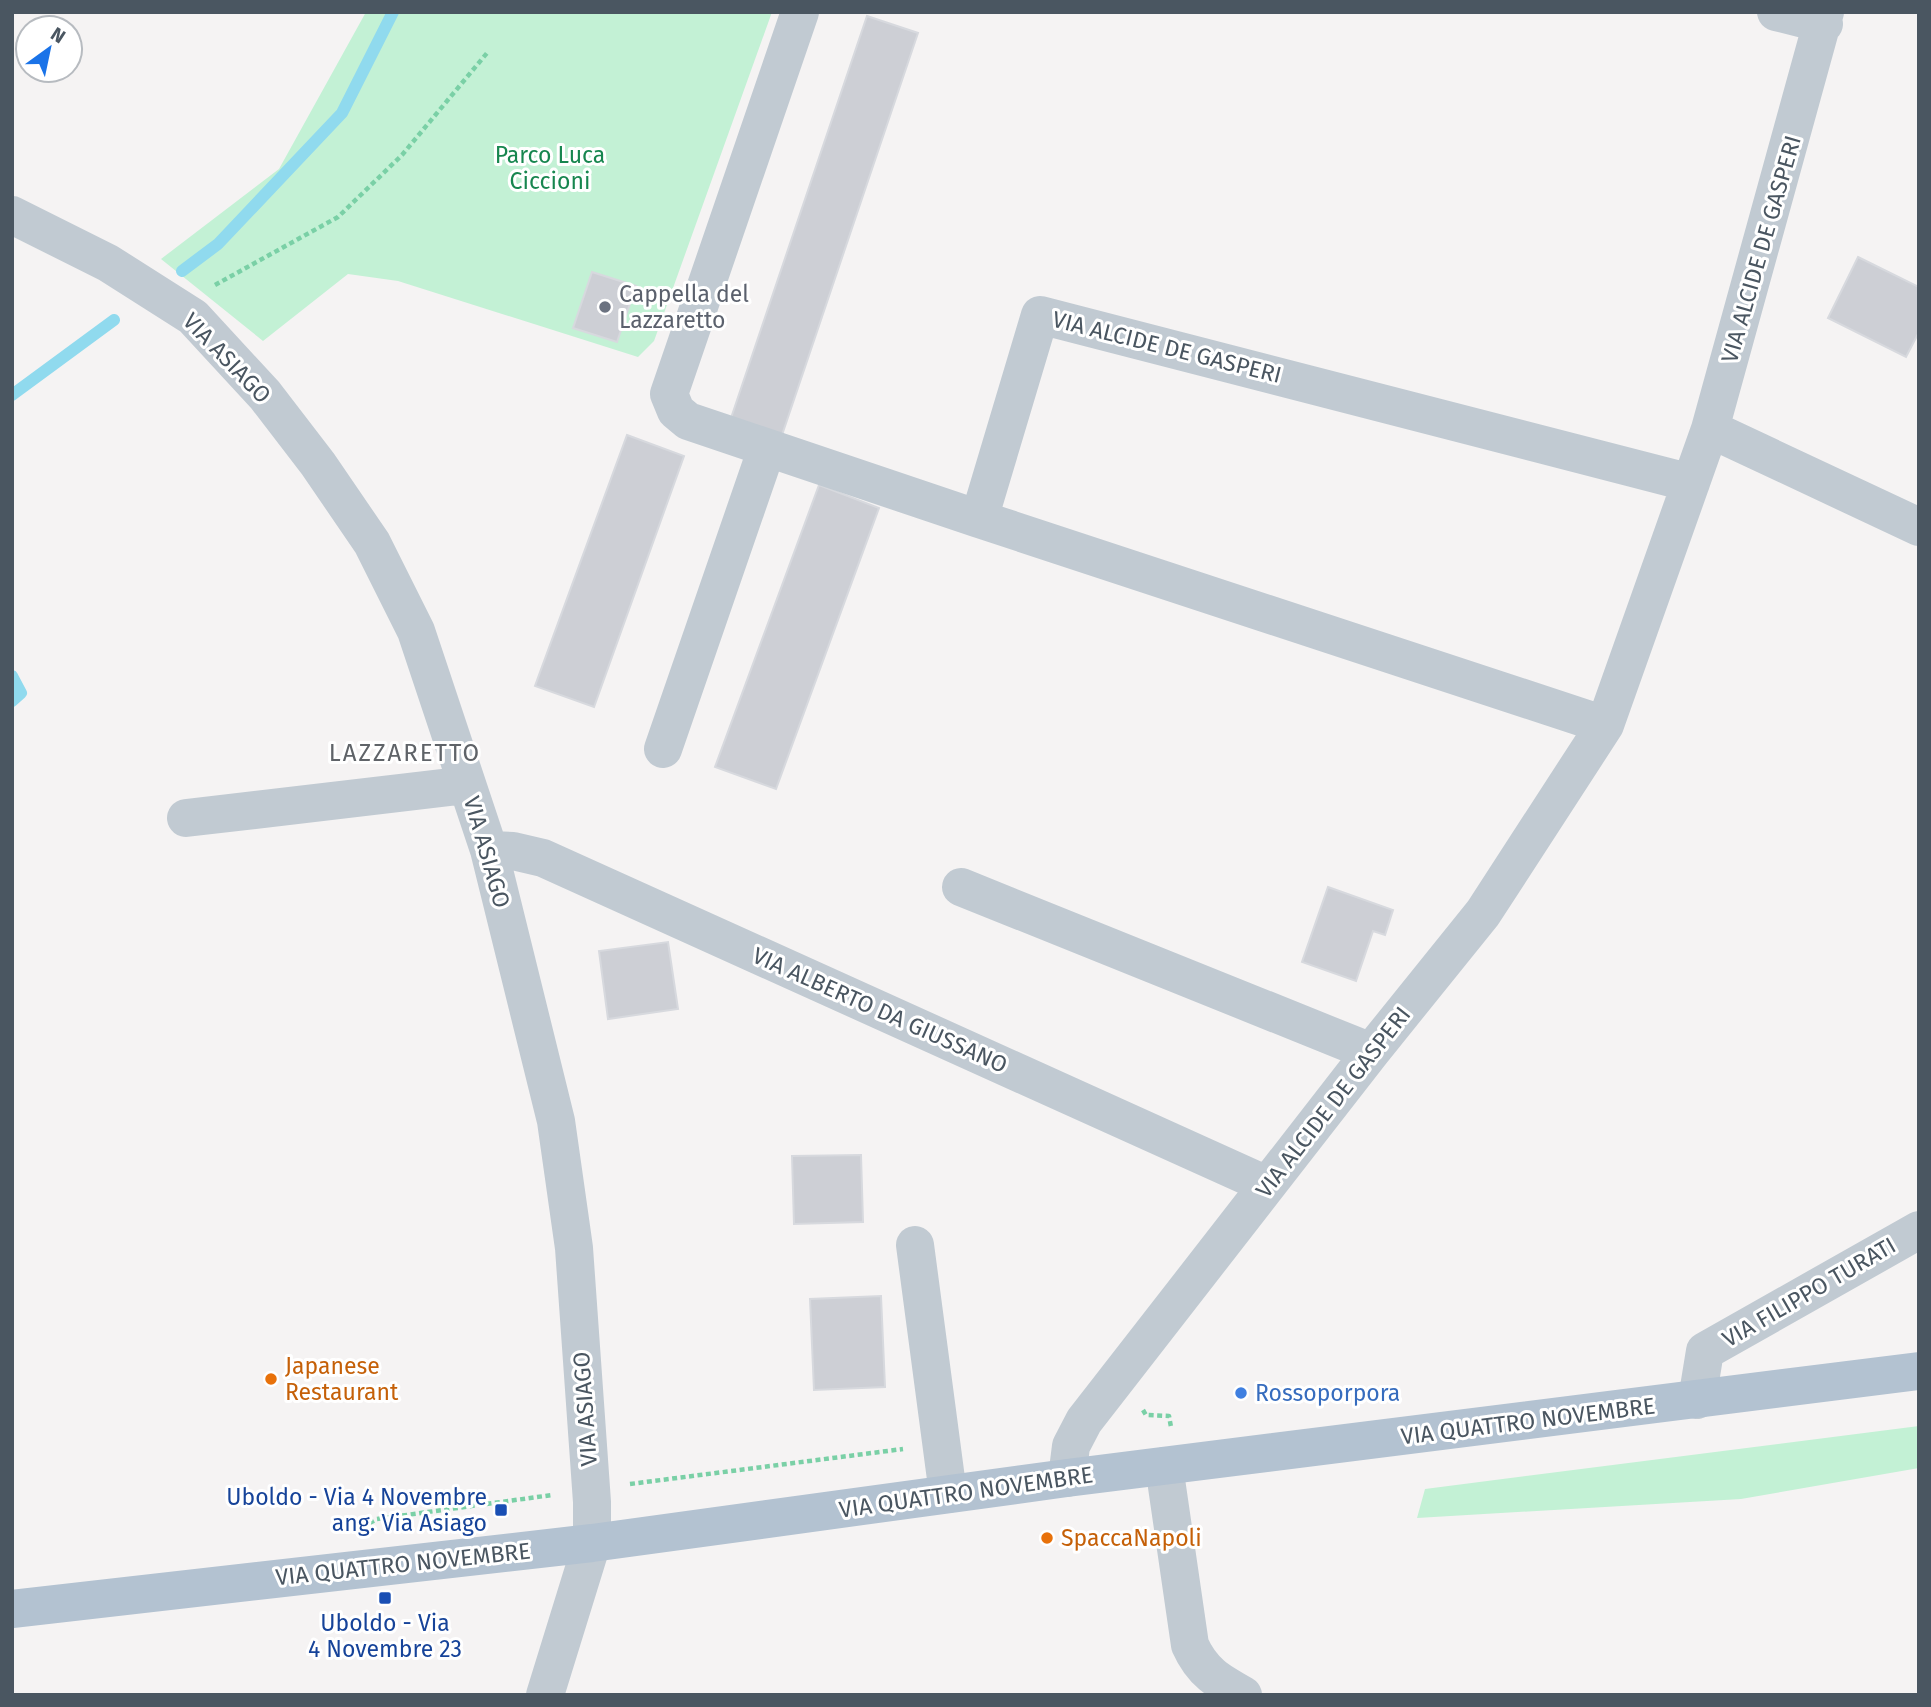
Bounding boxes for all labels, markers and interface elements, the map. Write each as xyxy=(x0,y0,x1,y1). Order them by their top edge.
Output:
north arrow xyxy=(14,14,84,84)
text: N xyxy=(46,22,70,48)
street label: VIA ALCIDE DE GASPERI xyxy=(1715,132,1807,366)
park label: Parco Luca Ciccioni xyxy=(495,141,605,195)
place label: Cappella del Lazzaretto xyxy=(619,280,749,334)
marker: Cappella del Lazzaretto xyxy=(597,299,613,315)
street label: VIA ALCIDE DE GASPERI xyxy=(1050,305,1284,389)
street label: VIA ASIAGO xyxy=(177,307,277,409)
district label: LAZZARETTO xyxy=(329,739,481,767)
street label: VIA ASIAGO xyxy=(458,793,516,911)
street label: VIA ALBERTO DA GIUSSANO xyxy=(748,941,1012,1079)
street label: VIA ALCIDE DE GASPERI xyxy=(1250,1001,1416,1203)
street label: VIA FILIPPO TURATI xyxy=(1717,1231,1901,1353)
street label: VIA ASIAGO xyxy=(567,1351,603,1467)
place label: Japanese Restaurant xyxy=(285,1352,399,1406)
marker: Japanese Restaurant xyxy=(263,1371,279,1387)
place label: Rossoporpora xyxy=(1255,1379,1400,1407)
marker: Rossoporpora xyxy=(1233,1385,1249,1401)
street label: VIA QUATTRO NOVEMBRE xyxy=(1399,1392,1657,1450)
street label: VIA QUATTRO NOVEMBRE xyxy=(837,1460,1095,1524)
place label: Uboldo - Via 4 Novembre ang. Via Asiago xyxy=(226,1483,487,1537)
marker: Uboldo - Via 4 Novembre ang. Via Asiago xyxy=(493,1502,509,1518)
place label: SpaccaNapoli xyxy=(1061,1524,1202,1552)
marker: SpaccaNapoli xyxy=(1039,1530,1055,1546)
street label: VIA QUATTRO NOVEMBRE xyxy=(274,1537,532,1591)
marker: Uboldo - Via 4 Novembre 23 xyxy=(377,1590,393,1606)
place label: Uboldo - Via 4 Novembre 23 xyxy=(308,1609,462,1663)

